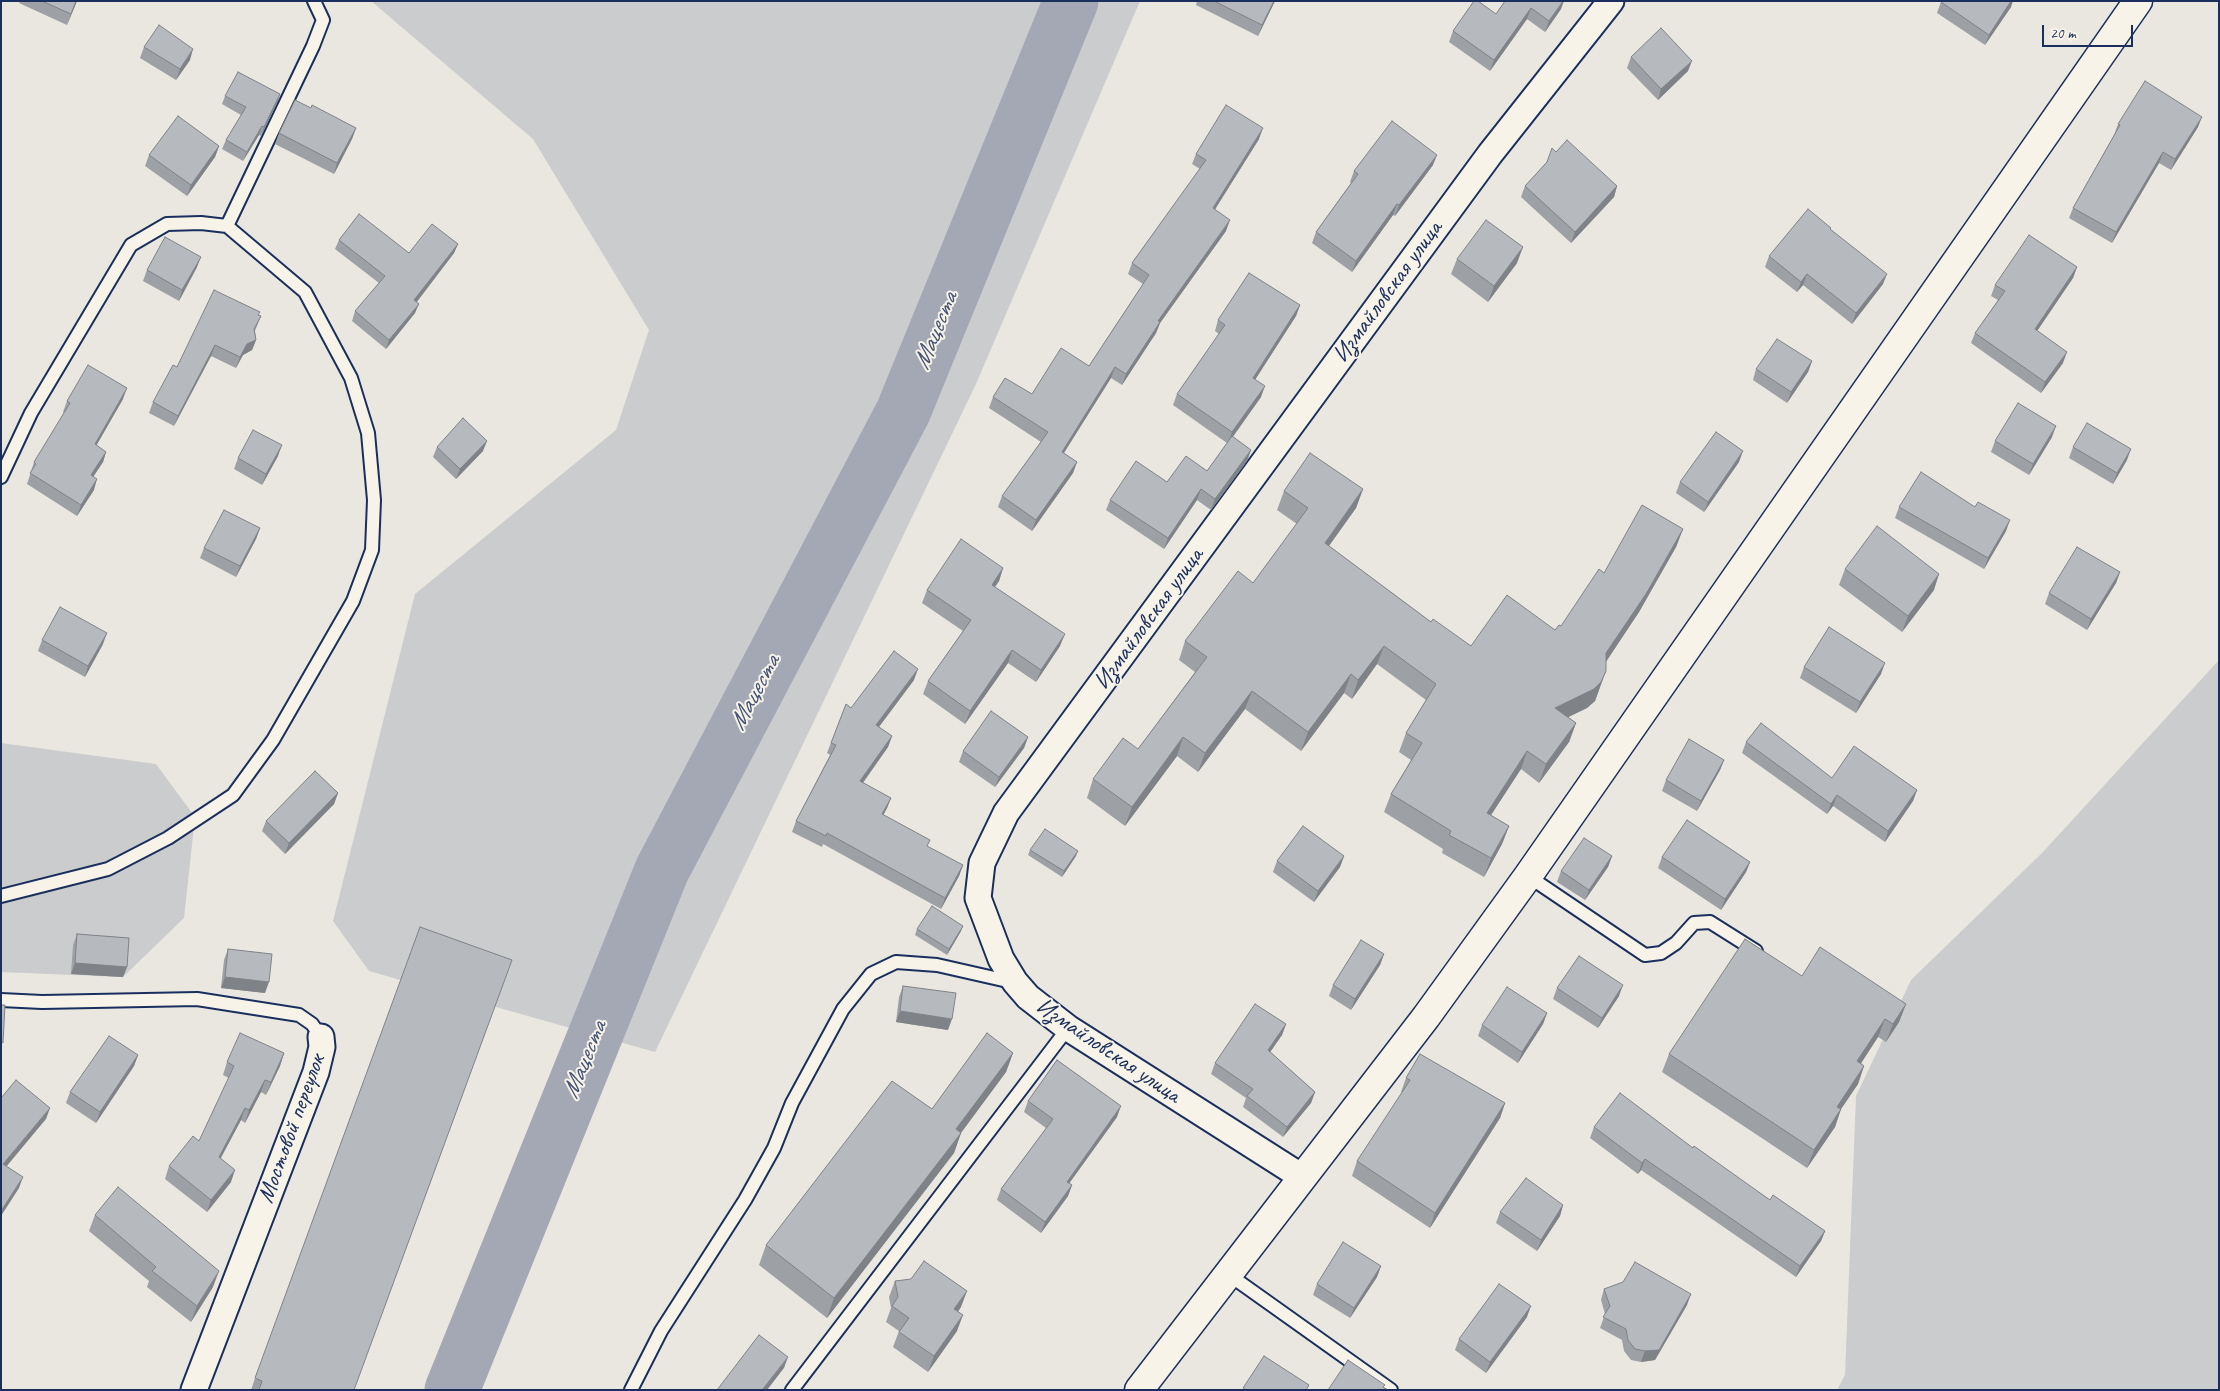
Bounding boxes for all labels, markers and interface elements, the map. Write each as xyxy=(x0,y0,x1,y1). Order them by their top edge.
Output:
scale bar xyxy=(2045,15,2136,47)
text: 20 m xyxy=(2050,24,2076,43)
street label: Измайловская улица xyxy=(1327,216,1449,368)
water label: Мацеста xyxy=(907,288,965,374)
street label: Измайловская улица xyxy=(1088,543,1210,695)
water label: Мацеста xyxy=(723,650,787,736)
street label: Измайловская улица xyxy=(1030,992,1186,1110)
water label: Мацеста xyxy=(556,1017,614,1103)
street label: Мостовой переулок xyxy=(252,1051,332,1207)

